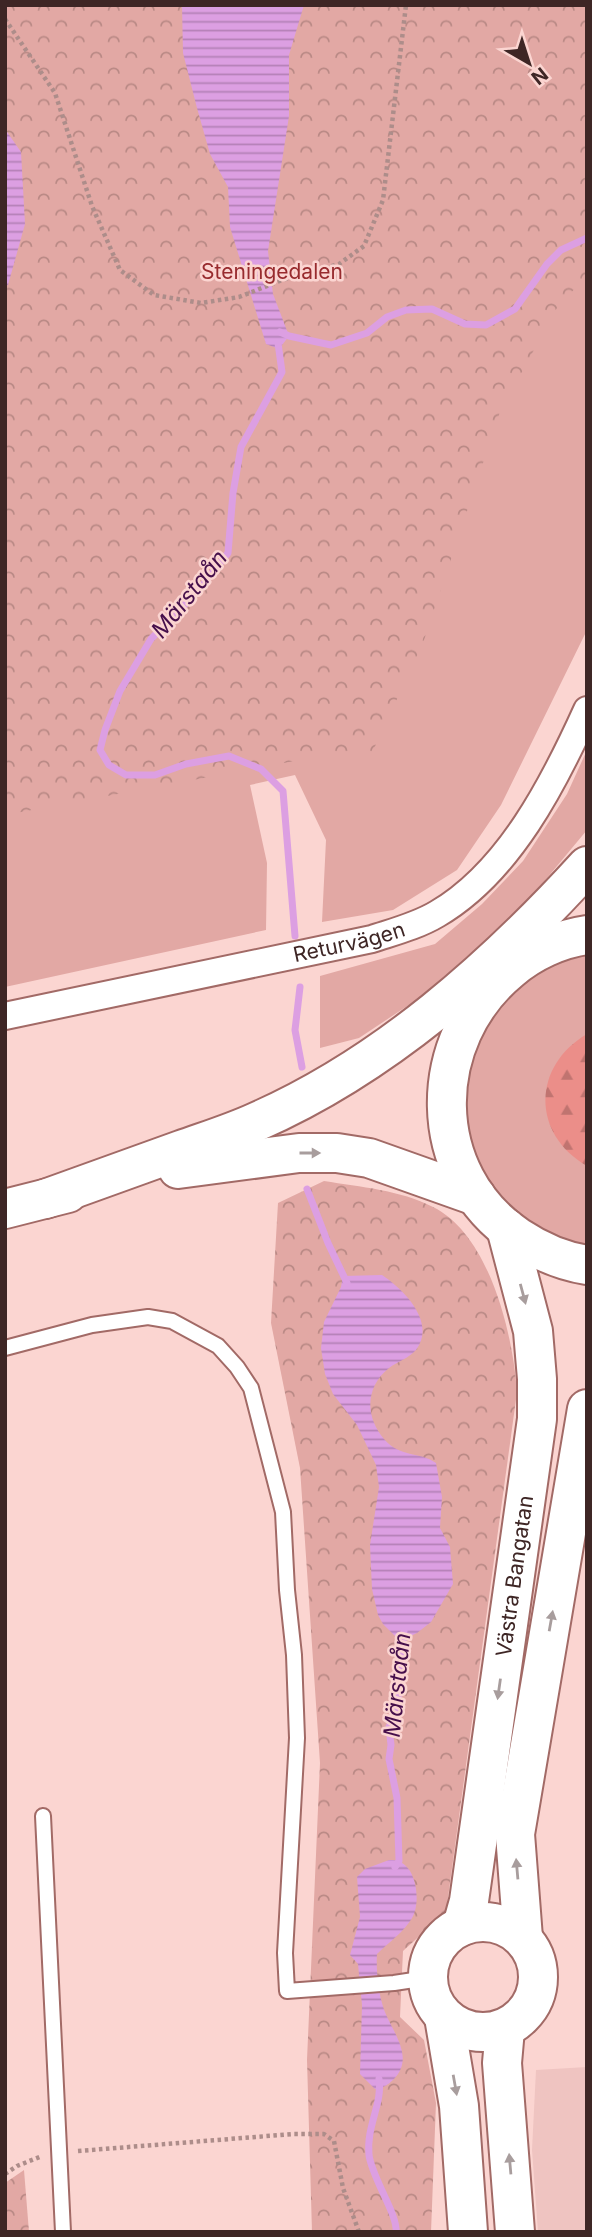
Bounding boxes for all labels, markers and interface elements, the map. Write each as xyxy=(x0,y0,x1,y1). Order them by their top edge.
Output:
north arrow xyxy=(494,28,564,98)
text: N xyxy=(527,62,552,89)
park label: Steningedalen xyxy=(201,259,343,284)
water label: Märstaån xyxy=(145,544,233,644)
street label: Returvägen xyxy=(291,916,408,967)
one-way arrow xyxy=(299,1147,321,1159)
one-way arrow xyxy=(518,1284,529,1306)
street label: Västra Bangatan xyxy=(491,1494,538,1659)
one-way arrow xyxy=(546,1610,557,1632)
water label: Märstaån xyxy=(378,1631,416,1739)
one-way arrow xyxy=(493,1678,504,1700)
one-way arrow xyxy=(512,1858,523,1880)
one-way arrow xyxy=(450,2074,461,2096)
one-way arrow xyxy=(504,2153,515,2175)

